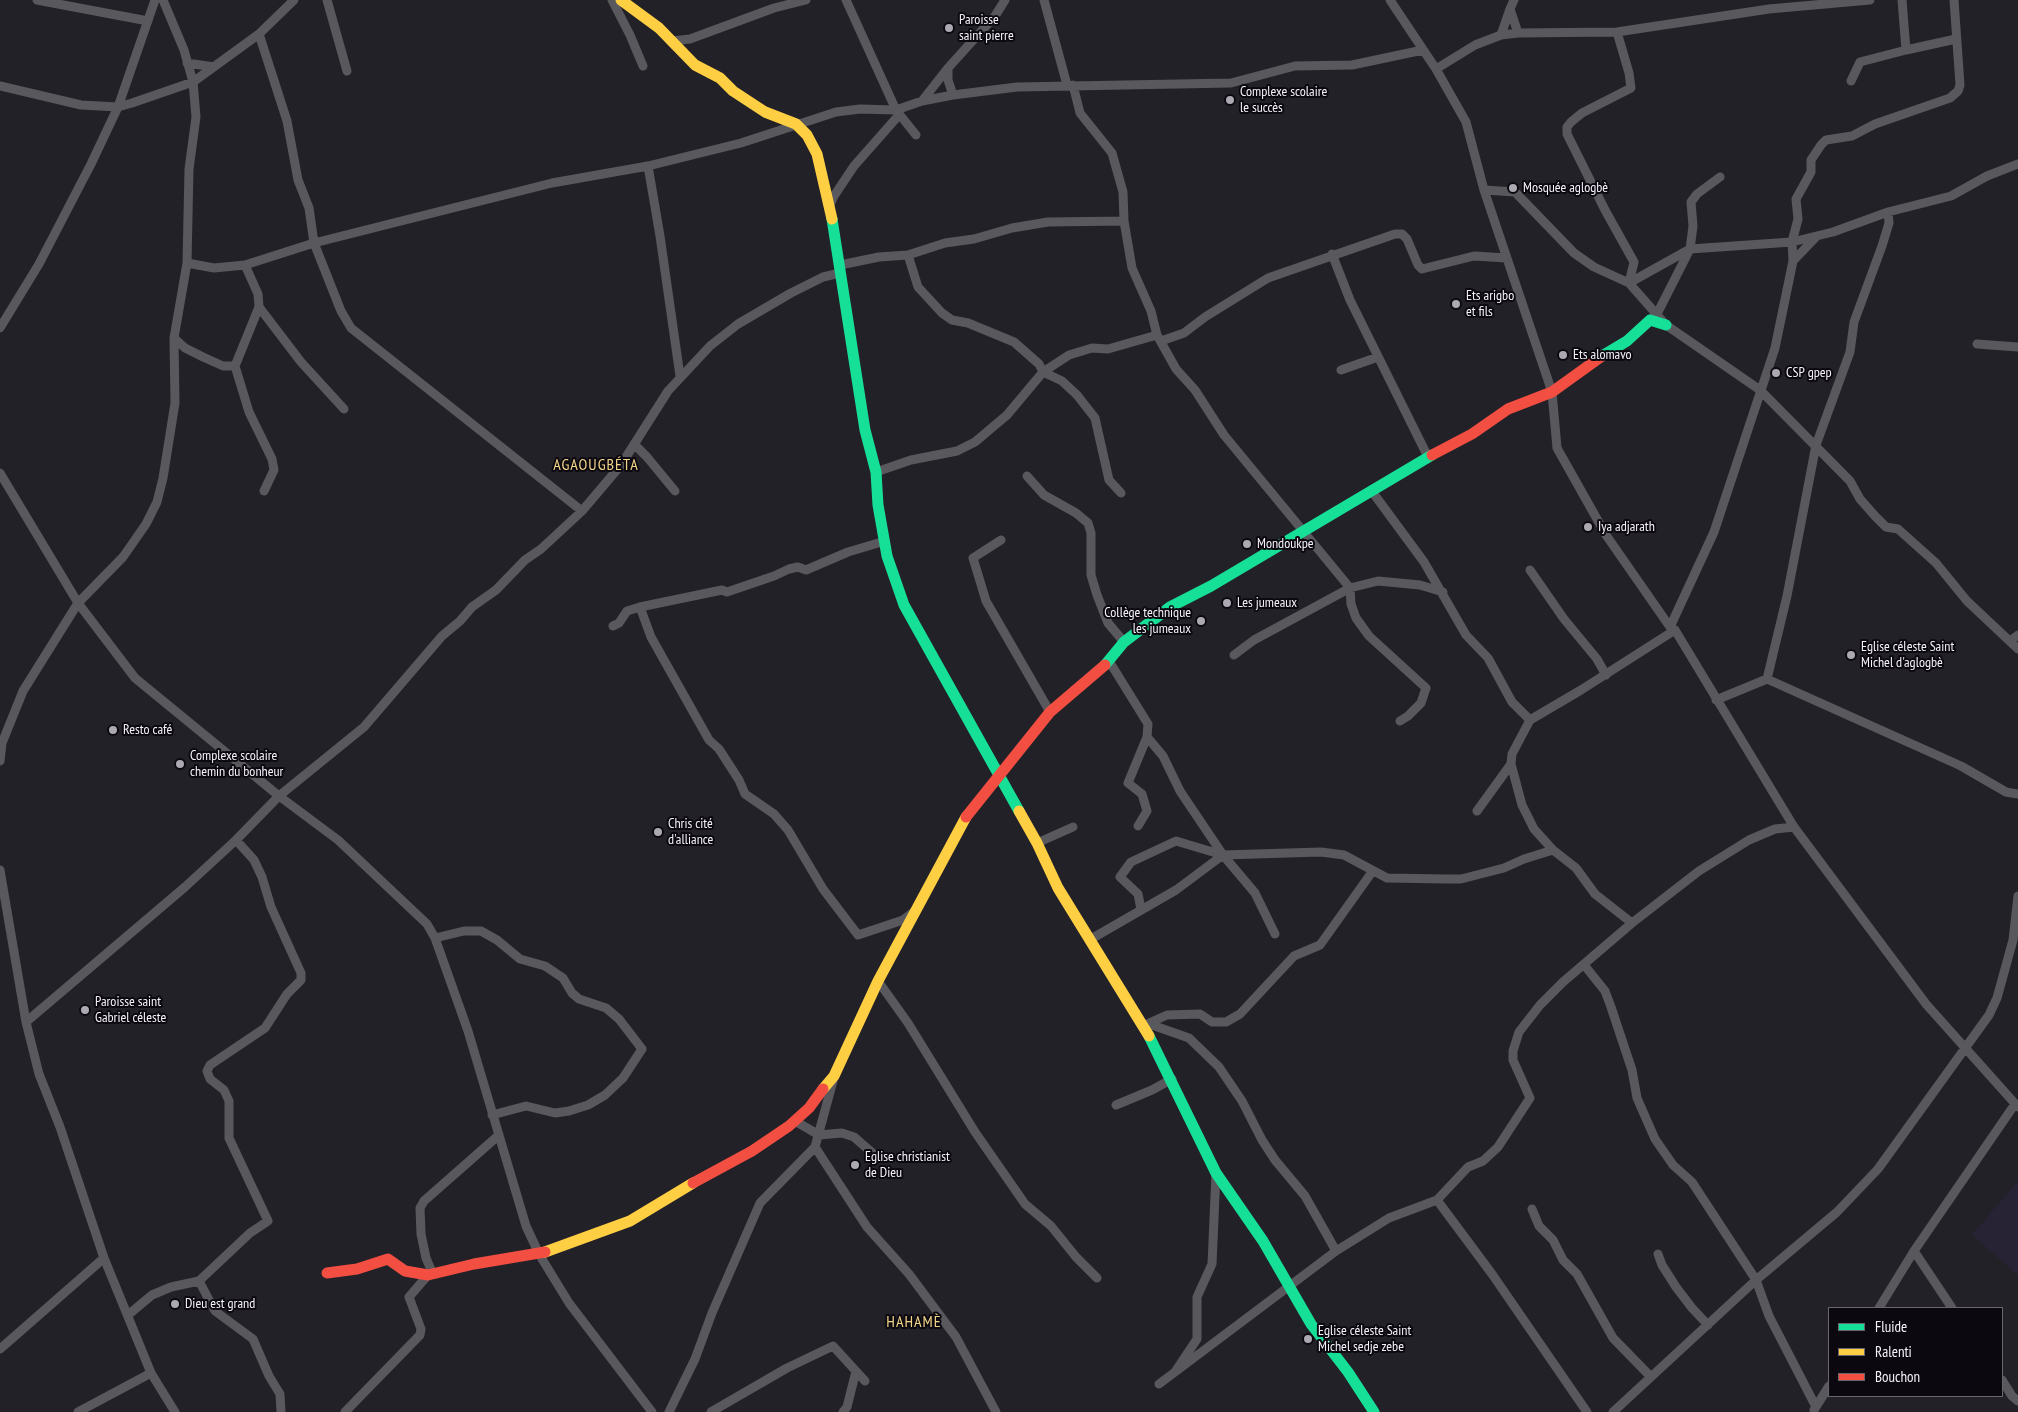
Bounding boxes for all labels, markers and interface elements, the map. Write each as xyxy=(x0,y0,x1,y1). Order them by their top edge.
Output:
place label: Paroisse saint pierre xyxy=(959,12,1014,44)
marker: Paroisse saint pierre xyxy=(943,22,955,34)
place label: Complexe scolaire le succès xyxy=(1240,84,1327,116)
marker: Complexe scolaire le succès xyxy=(1224,94,1236,106)
place label: Mosquée aglogbè xyxy=(1523,180,1608,196)
marker: Mosquée aglogbè xyxy=(1507,182,1519,194)
place label: Ets arigbo et fils xyxy=(1466,288,1514,321)
marker: Ets arigbo et fils xyxy=(1450,298,1462,310)
place label: Ets alomavo xyxy=(1573,347,1632,363)
marker: Ets alomavo xyxy=(1557,349,1569,361)
place label: CSP gpep xyxy=(1786,365,1832,381)
marker: CSP gpep xyxy=(1770,367,1782,379)
district label: AGAOUGBÉTA xyxy=(552,455,640,475)
place label: Iya adjarath xyxy=(1598,519,1655,535)
marker: Iya adjarath xyxy=(1582,521,1594,533)
place label: Mondoukpe xyxy=(1257,536,1314,552)
marker: Mondoukpe xyxy=(1241,538,1253,550)
place label: Les jumeaux xyxy=(1237,595,1297,611)
marker: Les jumeaux xyxy=(1221,597,1233,609)
place label: Collège technique les jumeaux xyxy=(1104,605,1191,638)
marker: Collège technique les jumeaux xyxy=(1195,615,1207,627)
place label: Eglise céleste Saint Michel d'aglogbè xyxy=(1861,639,1954,672)
marker: Eglise céleste Saint Michel d'aglogbè xyxy=(1845,649,1857,661)
place label: Resto café xyxy=(123,722,172,738)
marker: Resto café xyxy=(107,724,119,736)
place label: Complexe scolaire chemin du bonheur xyxy=(190,748,283,780)
marker: Complexe scolaire chemin du bonheur xyxy=(174,758,186,770)
place label: Chris cité d'alliance xyxy=(668,816,713,849)
marker: Chris cité d'alliance xyxy=(652,826,664,838)
place label: Paroisse saint Gabriel céleste xyxy=(95,994,166,1026)
marker: Paroisse saint Gabriel céleste xyxy=(79,1004,91,1016)
place label: Eglise christianist de Dieu xyxy=(865,1149,950,1182)
marker: Eglise christianist de Dieu xyxy=(849,1159,861,1171)
place label: Dieu est grand xyxy=(185,1296,255,1312)
marker: Dieu est grand xyxy=(169,1298,181,1310)
legend xyxy=(1828,1307,2003,1397)
district label: HAHAMÈ xyxy=(886,1312,942,1332)
text: Fluide xyxy=(1875,1317,1907,1336)
place label: Eglise céleste Saint Michel sedje zebe xyxy=(1318,1323,1411,1355)
marker: Eglise céleste Saint Michel sedje zebe xyxy=(1302,1333,1314,1345)
text: Ralenti xyxy=(1875,1342,1912,1361)
text: Bouchon xyxy=(1875,1367,1920,1386)

